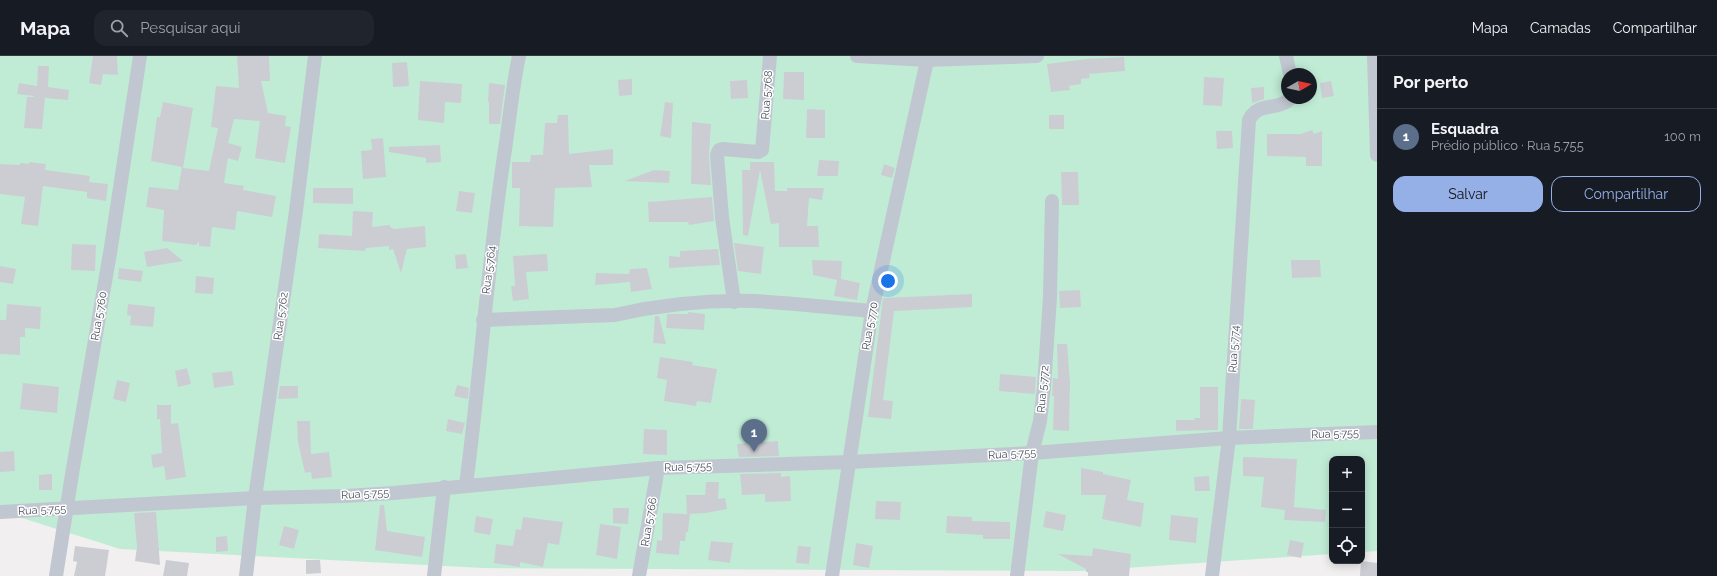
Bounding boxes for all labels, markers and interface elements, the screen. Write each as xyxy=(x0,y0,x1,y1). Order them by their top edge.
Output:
search box xyxy=(94,10,374,46)
text: Mapa xyxy=(20,17,70,39)
icon: search xyxy=(108,17,130,39)
text: Pesquisar aqui xyxy=(140,19,241,37)
text: Mapa xyxy=(1472,20,1508,36)
text: Camadas xyxy=(1530,20,1591,36)
text: Compartilhar xyxy=(1613,20,1697,36)
north arrow xyxy=(1281,68,1317,104)
street label: Rua 5.768 xyxy=(759,70,775,120)
text: Por perto xyxy=(1393,72,1468,92)
text: Esquadra xyxy=(1431,120,1499,138)
text: 1 xyxy=(1403,129,1409,144)
text: 100 m xyxy=(1664,129,1701,144)
text: Prédio público · Rua 5.755 xyxy=(1431,138,1584,153)
button: Salvar xyxy=(1393,176,1543,212)
button: Compartilhar xyxy=(1551,176,1701,212)
street label: Rua 5.764 xyxy=(480,245,498,295)
your location xyxy=(878,271,898,291)
street label: Rua 5.760 xyxy=(88,290,110,341)
street label: Rua 5.762 xyxy=(271,291,291,341)
street label: Rua 5.770 xyxy=(859,301,881,351)
street label: Rua 5.774 xyxy=(1226,325,1242,373)
street label: Rua 5.772 xyxy=(1034,364,1052,413)
pin: 1 xyxy=(741,419,767,452)
street label: Rua 5.755 xyxy=(1311,427,1359,441)
street label: Rua 5.755 xyxy=(988,446,1036,462)
map controls xyxy=(1329,456,1365,564)
button: + xyxy=(1329,456,1365,492)
street label: Rua 5.755 xyxy=(664,460,712,474)
street label: Rua 5.755 xyxy=(341,486,389,502)
button: − xyxy=(1329,492,1365,528)
street label: Rua 5.766 xyxy=(638,496,660,547)
street label: Rua 5.755 xyxy=(18,502,66,518)
button: locate xyxy=(1329,528,1365,564)

